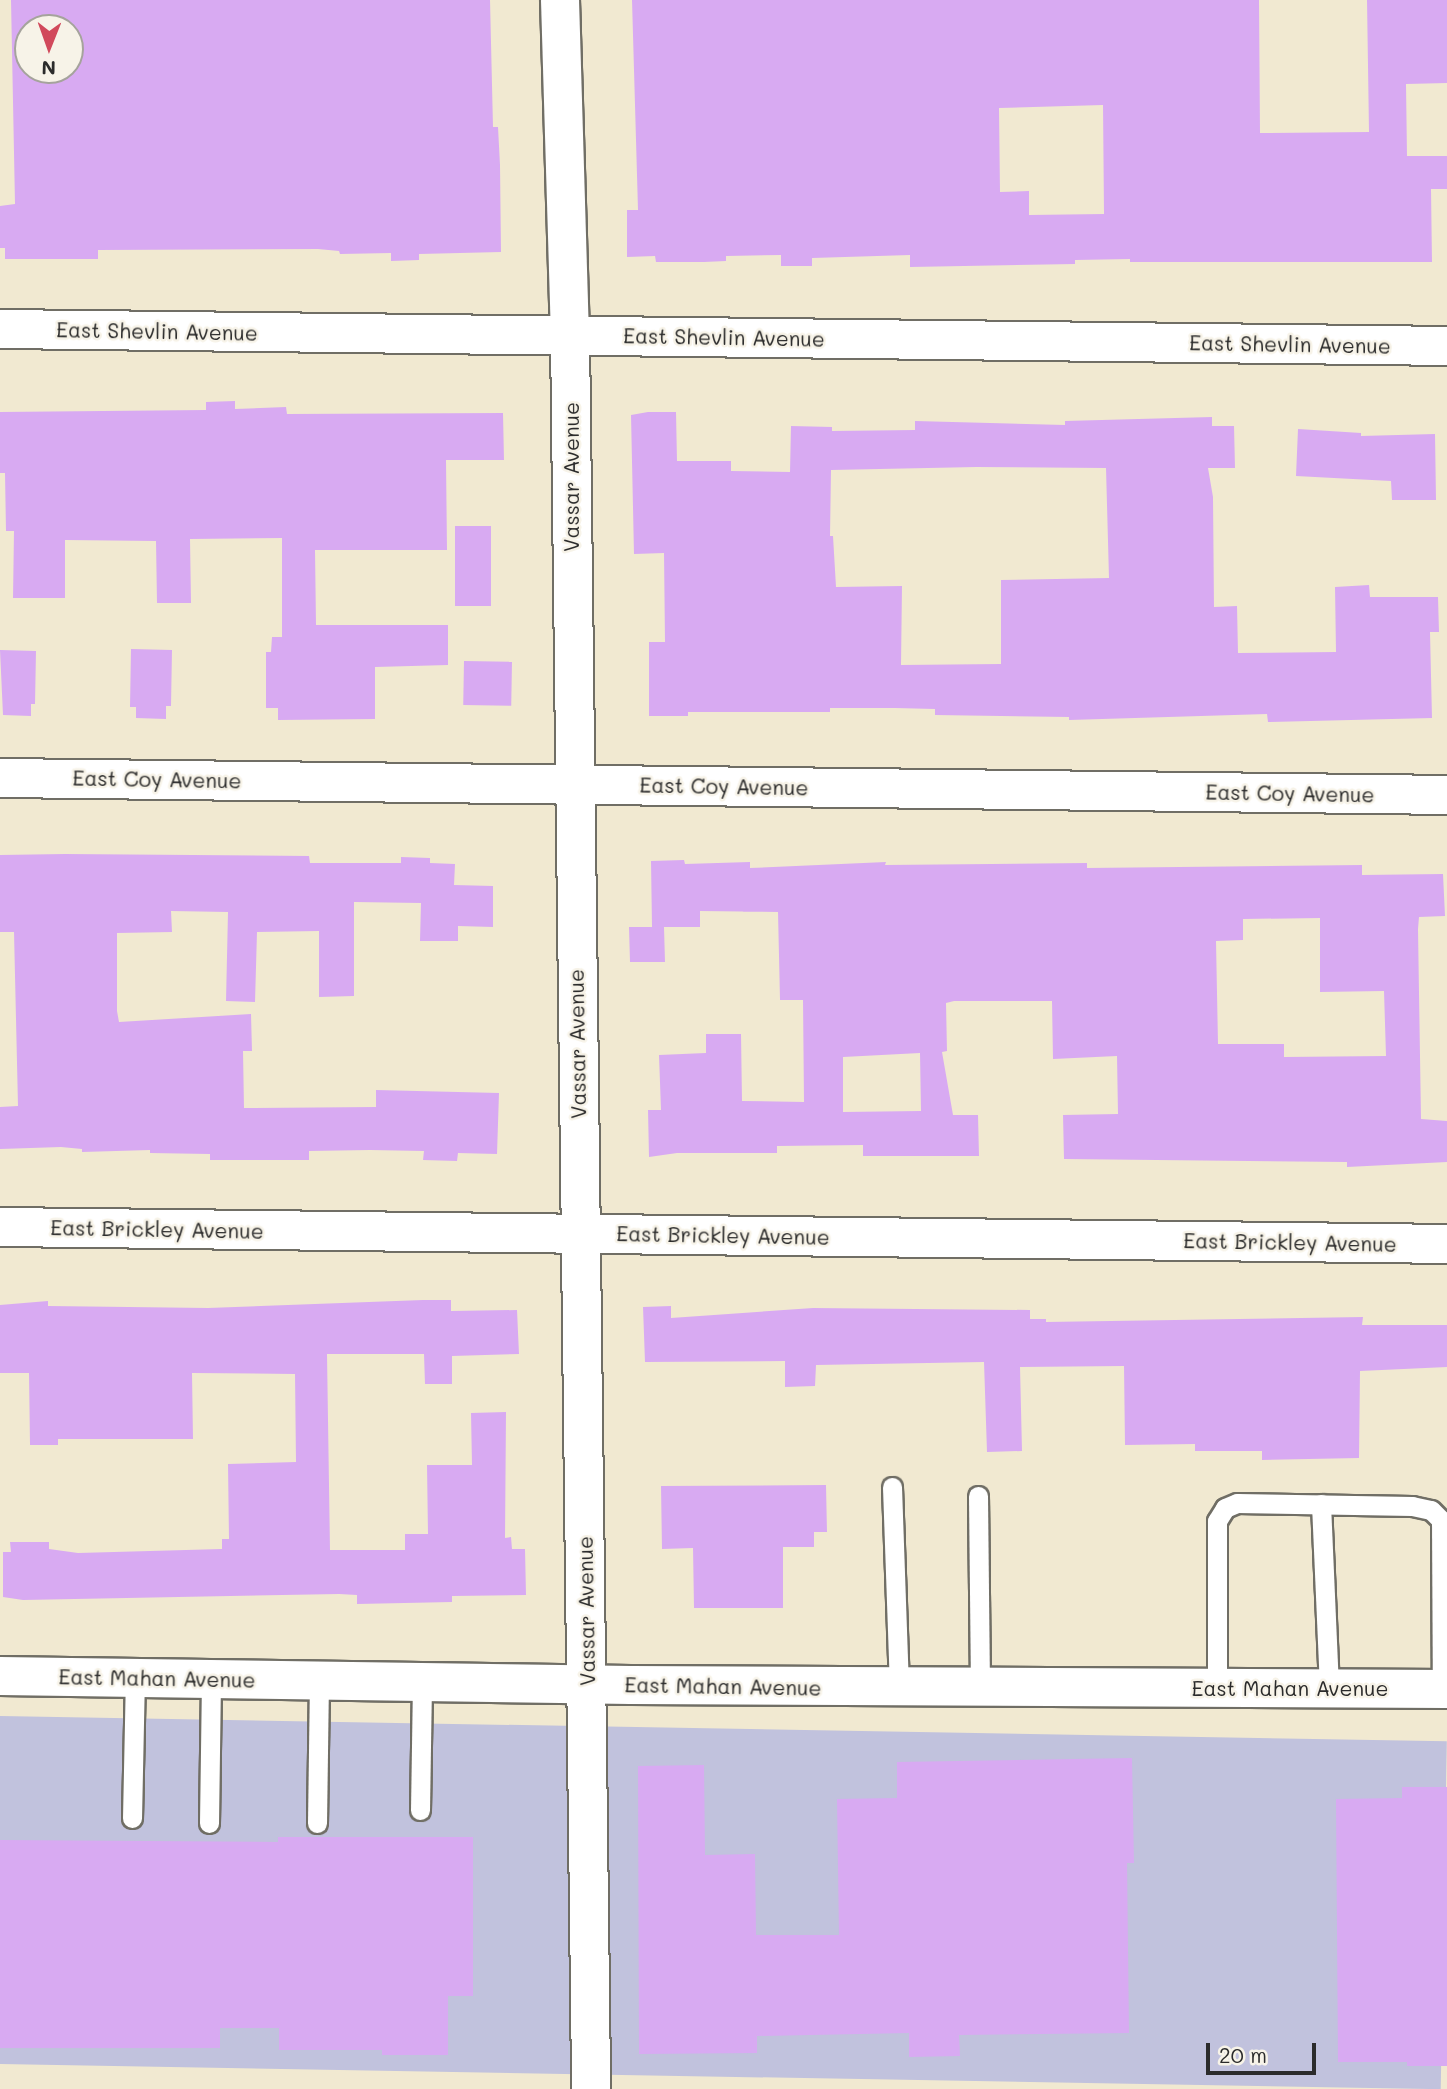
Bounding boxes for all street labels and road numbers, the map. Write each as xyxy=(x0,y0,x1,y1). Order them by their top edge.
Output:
street label: East Shevlin Avenue xyxy=(56,317,258,345)
street label: East Shevlin Avenue xyxy=(623,323,825,351)
street label: East Shevlin Avenue xyxy=(1189,330,1391,358)
street label: Vassar Avenue xyxy=(558,402,584,552)
street label: East Coy Avenue xyxy=(72,765,242,793)
street label: East Coy Avenue xyxy=(639,772,809,800)
street label: East Coy Avenue xyxy=(1205,779,1375,807)
street label: Vassar Avenue xyxy=(563,969,591,1119)
street label: East Brickley Avenue xyxy=(50,1215,264,1243)
street label: East Brickley Avenue xyxy=(616,1221,830,1249)
street label: East Brickley Avenue xyxy=(1183,1228,1397,1256)
street label: Vassar Avenue xyxy=(572,1536,600,1686)
street label: East Mahan Avenue xyxy=(58,1664,256,1692)
street label: East Mahan Avenue xyxy=(624,1672,822,1700)
street label: East Mahan Avenue xyxy=(1191,1675,1389,1701)

